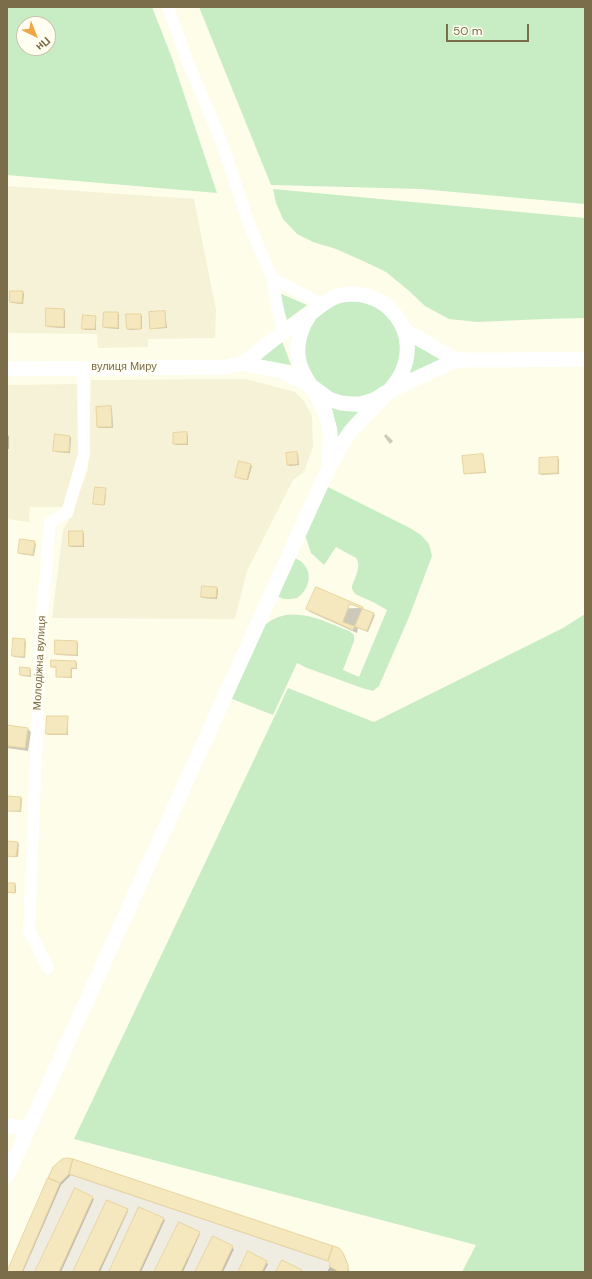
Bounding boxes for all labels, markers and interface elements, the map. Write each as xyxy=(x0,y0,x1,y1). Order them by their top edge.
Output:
north arrow xyxy=(16,16,56,56)
scale bar xyxy=(448,16,531,42)
text: 50 m xyxy=(453,23,482,39)
text: Пн xyxy=(33,34,54,54)
street label: вулиця Миру xyxy=(91,360,157,374)
street label: Молодіжна вулиця xyxy=(31,615,49,711)

